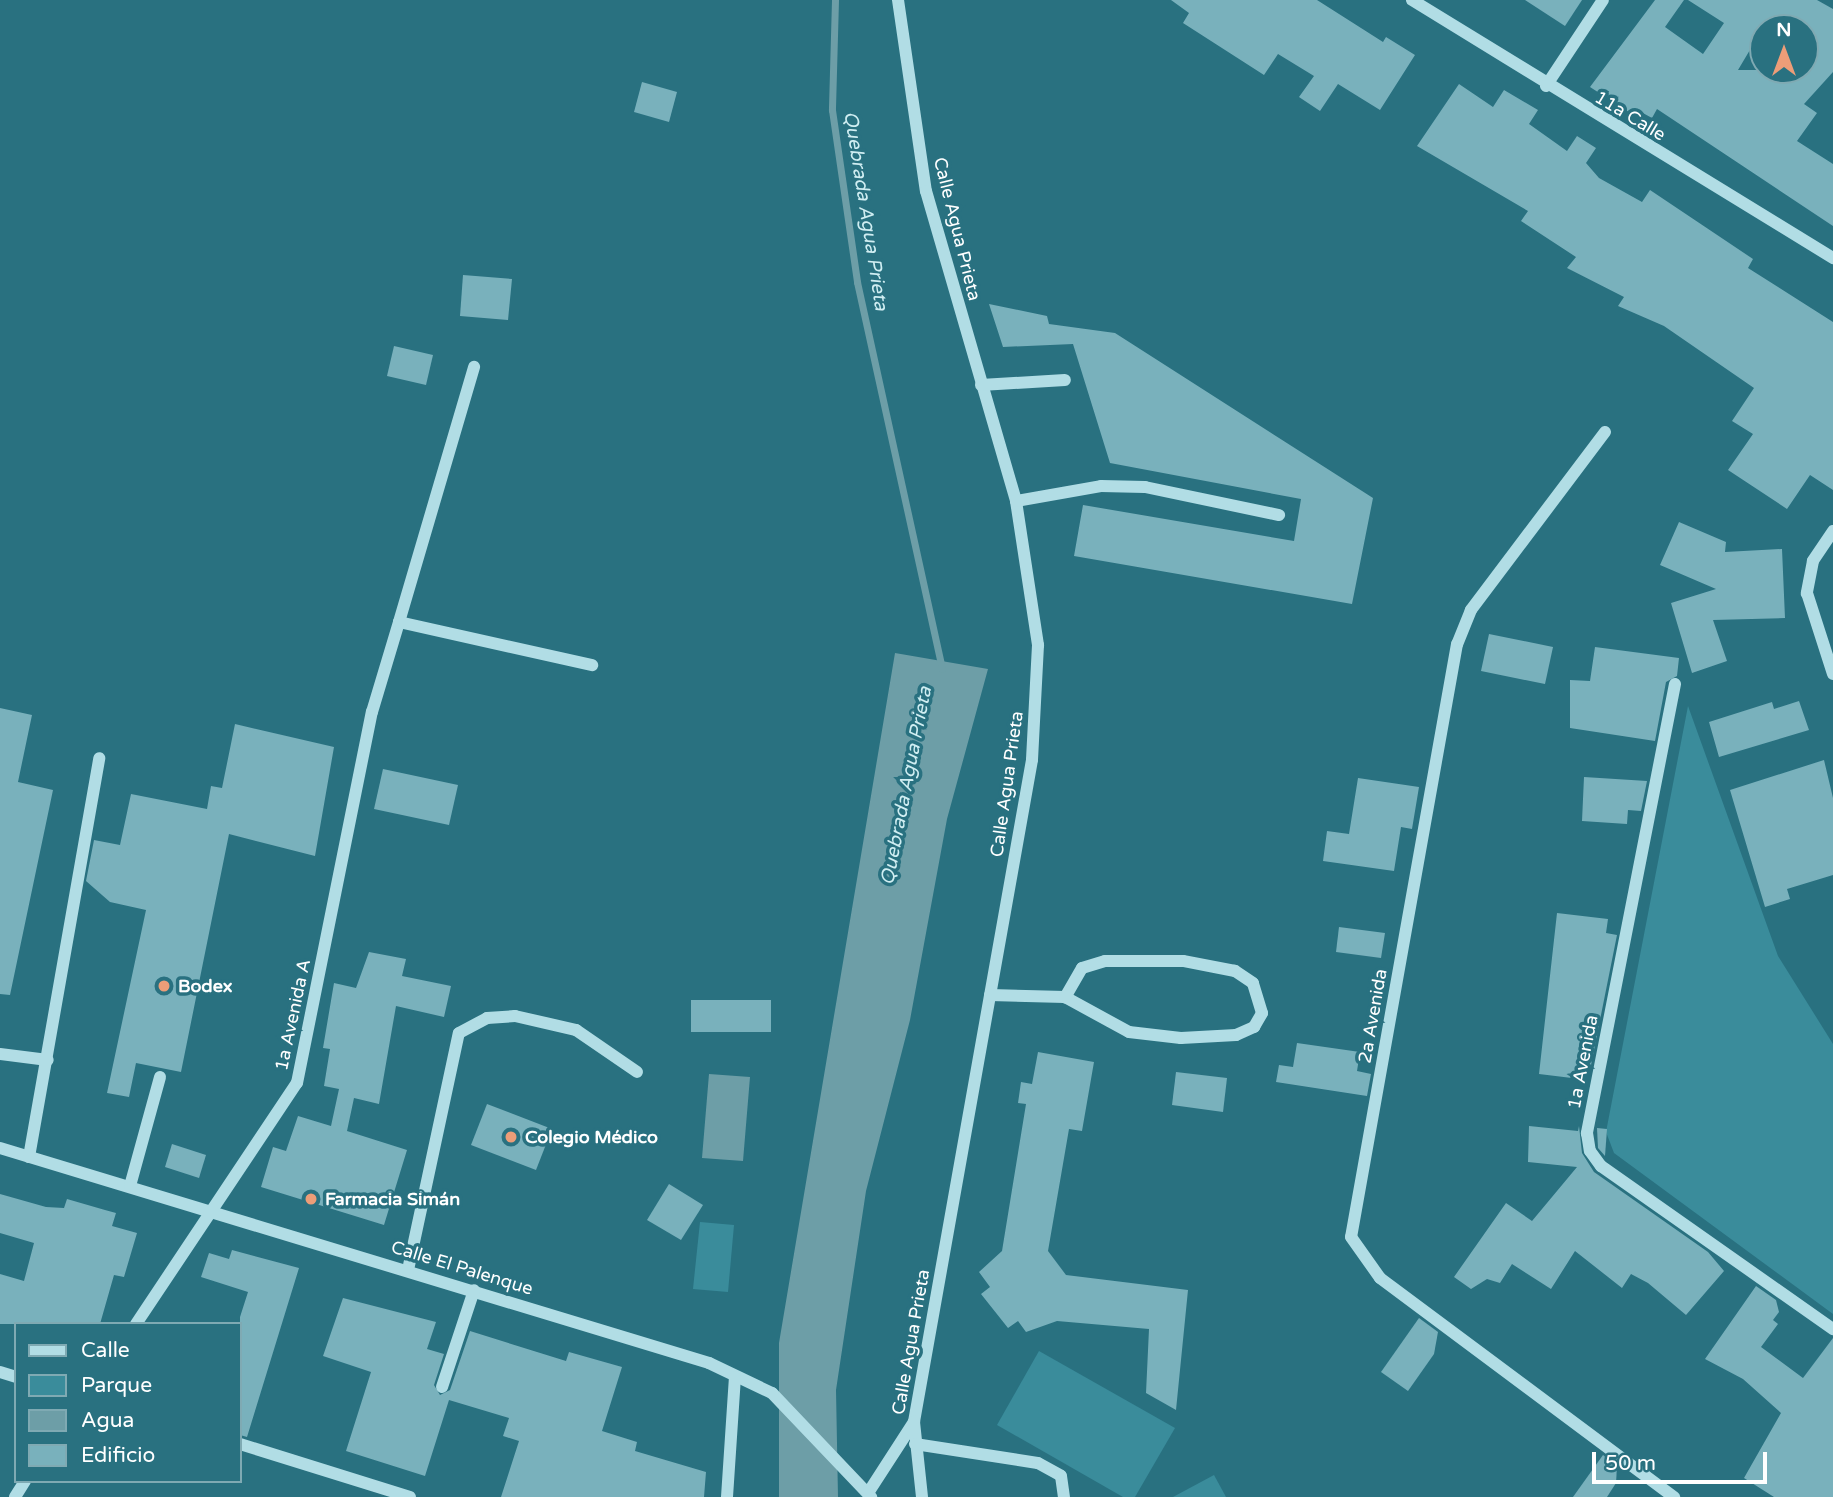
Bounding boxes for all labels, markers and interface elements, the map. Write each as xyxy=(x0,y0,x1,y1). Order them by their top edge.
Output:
north arrow xyxy=(1749,14,1819,84)
text: N xyxy=(1776,19,1792,41)
street label: 11a Calle xyxy=(1591,86,1669,146)
water label: Quebrada Agua Prieta xyxy=(838,110,892,312)
street label: Calle Agua Prieta xyxy=(929,155,985,303)
water label: Quebrada Agua Prieta xyxy=(877,685,937,887)
street label: Calle Agua Prieta xyxy=(986,710,1028,858)
street label: 1a Avenida A xyxy=(271,957,315,1073)
street label: 2a Avenida xyxy=(1354,967,1392,1065)
place label: Bodex xyxy=(178,975,233,997)
marker: Bodex xyxy=(156,978,172,994)
street label: 1a Avenida xyxy=(1563,1013,1603,1111)
place label: Colegio Médico xyxy=(525,1126,658,1148)
marker: Colegio Médico xyxy=(503,1129,519,1145)
place label: Farmacia Simán xyxy=(325,1188,460,1210)
marker: Farmacia Simán xyxy=(303,1191,319,1207)
street label: Calle El Palenque xyxy=(389,1236,535,1300)
street label: Calle Agua Prieta xyxy=(888,1268,934,1416)
legend xyxy=(14,1322,242,1483)
text: Calle xyxy=(81,1338,130,1363)
text: Parque xyxy=(81,1373,152,1398)
text: Agua xyxy=(81,1408,134,1433)
scale bar xyxy=(1595,1438,1770,1482)
text: Edificio xyxy=(81,1443,155,1468)
text: 50 m xyxy=(1605,1451,1656,1476)

